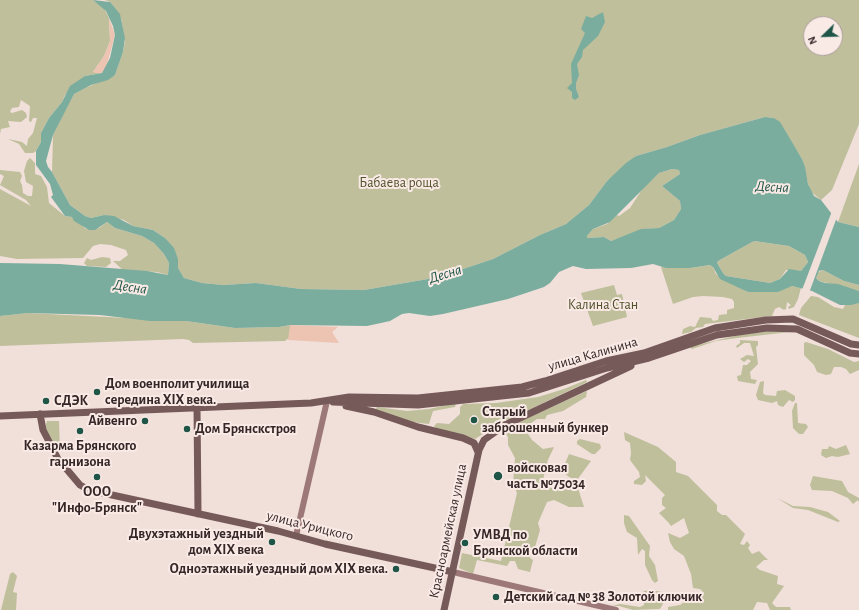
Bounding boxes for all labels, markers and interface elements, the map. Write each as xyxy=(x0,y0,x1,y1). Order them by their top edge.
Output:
north arrow xyxy=(803,16,843,56)
text: N xyxy=(806,35,819,46)
park label: Бабаева роща xyxy=(359,175,439,191)
water label: Десна xyxy=(755,177,789,197)
water label: Десна xyxy=(426,260,464,288)
water label: Десна xyxy=(112,276,148,298)
park label: Калина Стан xyxy=(568,297,638,313)
street label: улица Калинина xyxy=(546,333,640,375)
place label: Дом военполит училища середина XIX века. xyxy=(105,376,249,408)
marker: Дом военполит училища середина XIX века. xyxy=(92,387,102,397)
place label: СДЭК xyxy=(54,393,88,409)
marker: СДЭК xyxy=(41,396,51,406)
place label: Старый заброшенный бункер xyxy=(482,404,608,436)
place label: Айвенго xyxy=(88,413,137,429)
marker: Старый заброшенный бункер xyxy=(469,415,479,425)
marker: Айвенго xyxy=(140,416,150,426)
place label: Дом Брянскстроя xyxy=(195,421,296,437)
marker: Дом Брянскстроя xyxy=(182,424,192,434)
marker: Казарма Брянского гарнизона xyxy=(75,426,85,436)
place label: Казарма Брянского гарнизона xyxy=(24,438,136,470)
place label: войсковая часть №75034 xyxy=(507,460,585,492)
street label: Красноармейская улица xyxy=(426,462,470,600)
marker: войсковая часть №75034 xyxy=(492,470,504,482)
marker: ООО "Инфо-Брянск" xyxy=(92,472,102,482)
place label: ООО "Инфо-Брянск" xyxy=(52,484,142,516)
street label: улица Урицкого xyxy=(265,507,355,545)
place label: Двухэтажный уездный дом XIX века xyxy=(129,526,264,558)
place label: УМВД по Брянской области xyxy=(473,527,578,560)
marker: Двухэтажный уездный дом XIX века xyxy=(267,537,277,547)
marker: УМВД по Брянской области xyxy=(460,538,470,548)
place label: Одноэтажный уездный дом XIX века. xyxy=(170,561,388,577)
marker: Одноэтажный уездный дом XIX века. xyxy=(391,564,401,574)
place label: Детский сад № 38 Золотой ключик xyxy=(504,589,702,605)
marker: Детский сад № 38 Золотой ключик xyxy=(491,592,501,602)

